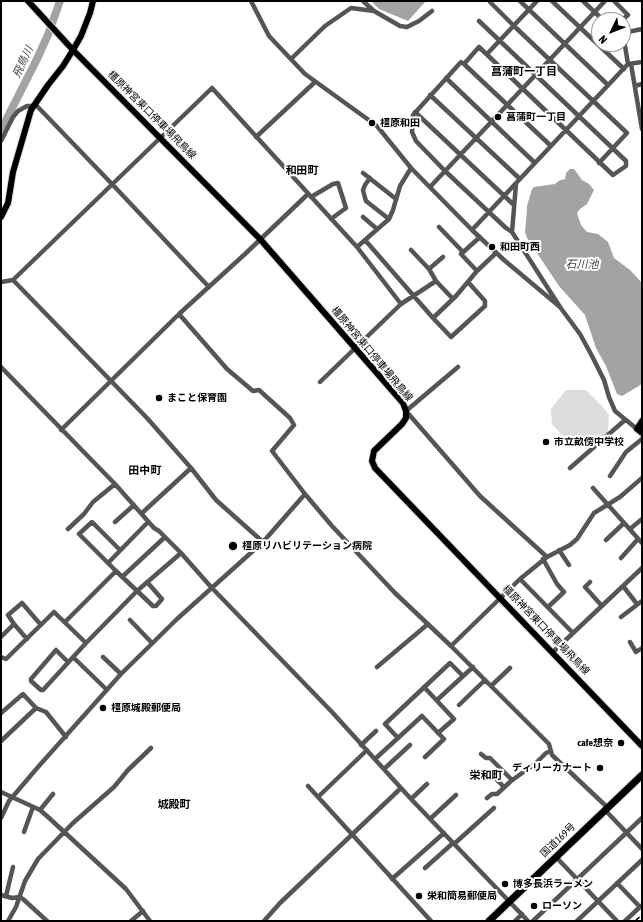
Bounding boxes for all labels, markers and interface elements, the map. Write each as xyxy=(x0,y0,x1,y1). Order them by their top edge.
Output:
north arrow xyxy=(591,12,631,52)
text: N xyxy=(596,33,610,46)
water label: 飛鳥川 xyxy=(10,44,36,80)
district label: 菖蒲町一丁目 xyxy=(491,65,557,79)
street label: 橿原神宮東口停車場飛鳥線 xyxy=(105,68,199,162)
place label: 菖蒲町一丁目 xyxy=(506,111,566,123)
marker: 菖蒲町一丁目 xyxy=(493,112,503,122)
place label: 橿原和田 xyxy=(380,117,420,129)
marker: 橿原和田 xyxy=(367,118,377,128)
district label: 和田町 xyxy=(286,164,318,178)
place label: 和田町西 xyxy=(500,241,540,253)
marker: 和田町西 xyxy=(487,242,497,252)
water label: 石川池 xyxy=(566,258,598,272)
street label: 橿原神宮東口停車場飛鳥線 xyxy=(329,304,415,404)
place label: まこと保育園 xyxy=(167,392,227,404)
marker: まこと保育園 xyxy=(154,393,164,403)
place label: 市立畝傍中学校 xyxy=(554,436,624,448)
marker: 市立畝傍中学校 xyxy=(541,437,551,447)
district label: 田中町 xyxy=(129,464,161,478)
marker: 橿原リハビリテーション病院 xyxy=(227,540,239,552)
place label: 橿原リハビリテーション病院 xyxy=(242,540,372,552)
street label: 橿原神宮東口停車場飛鳥線 xyxy=(500,583,592,677)
place label: 橿原城殿郵便局 xyxy=(111,702,181,714)
marker: 橿原城殿郵便局 xyxy=(98,703,108,713)
place label: cafe想奈 xyxy=(577,737,613,749)
marker: cafe想奈 xyxy=(616,738,626,748)
place label: ディリーカナート xyxy=(512,762,592,774)
marker: ディリーカナート xyxy=(595,763,605,773)
district label: 栄和町 xyxy=(470,769,502,783)
district label: 城殿町 xyxy=(158,798,190,812)
street label: 国道169号 xyxy=(538,820,578,860)
place label: 博多長浜ラーメン xyxy=(513,878,593,890)
marker: 博多長浜ラーメン xyxy=(500,879,510,889)
place label: 栄和簡易郵便局 xyxy=(427,890,497,902)
marker: 栄和簡易郵便局 xyxy=(414,891,424,901)
place label: ローソン xyxy=(542,900,582,912)
marker: ローソン xyxy=(529,901,539,911)

